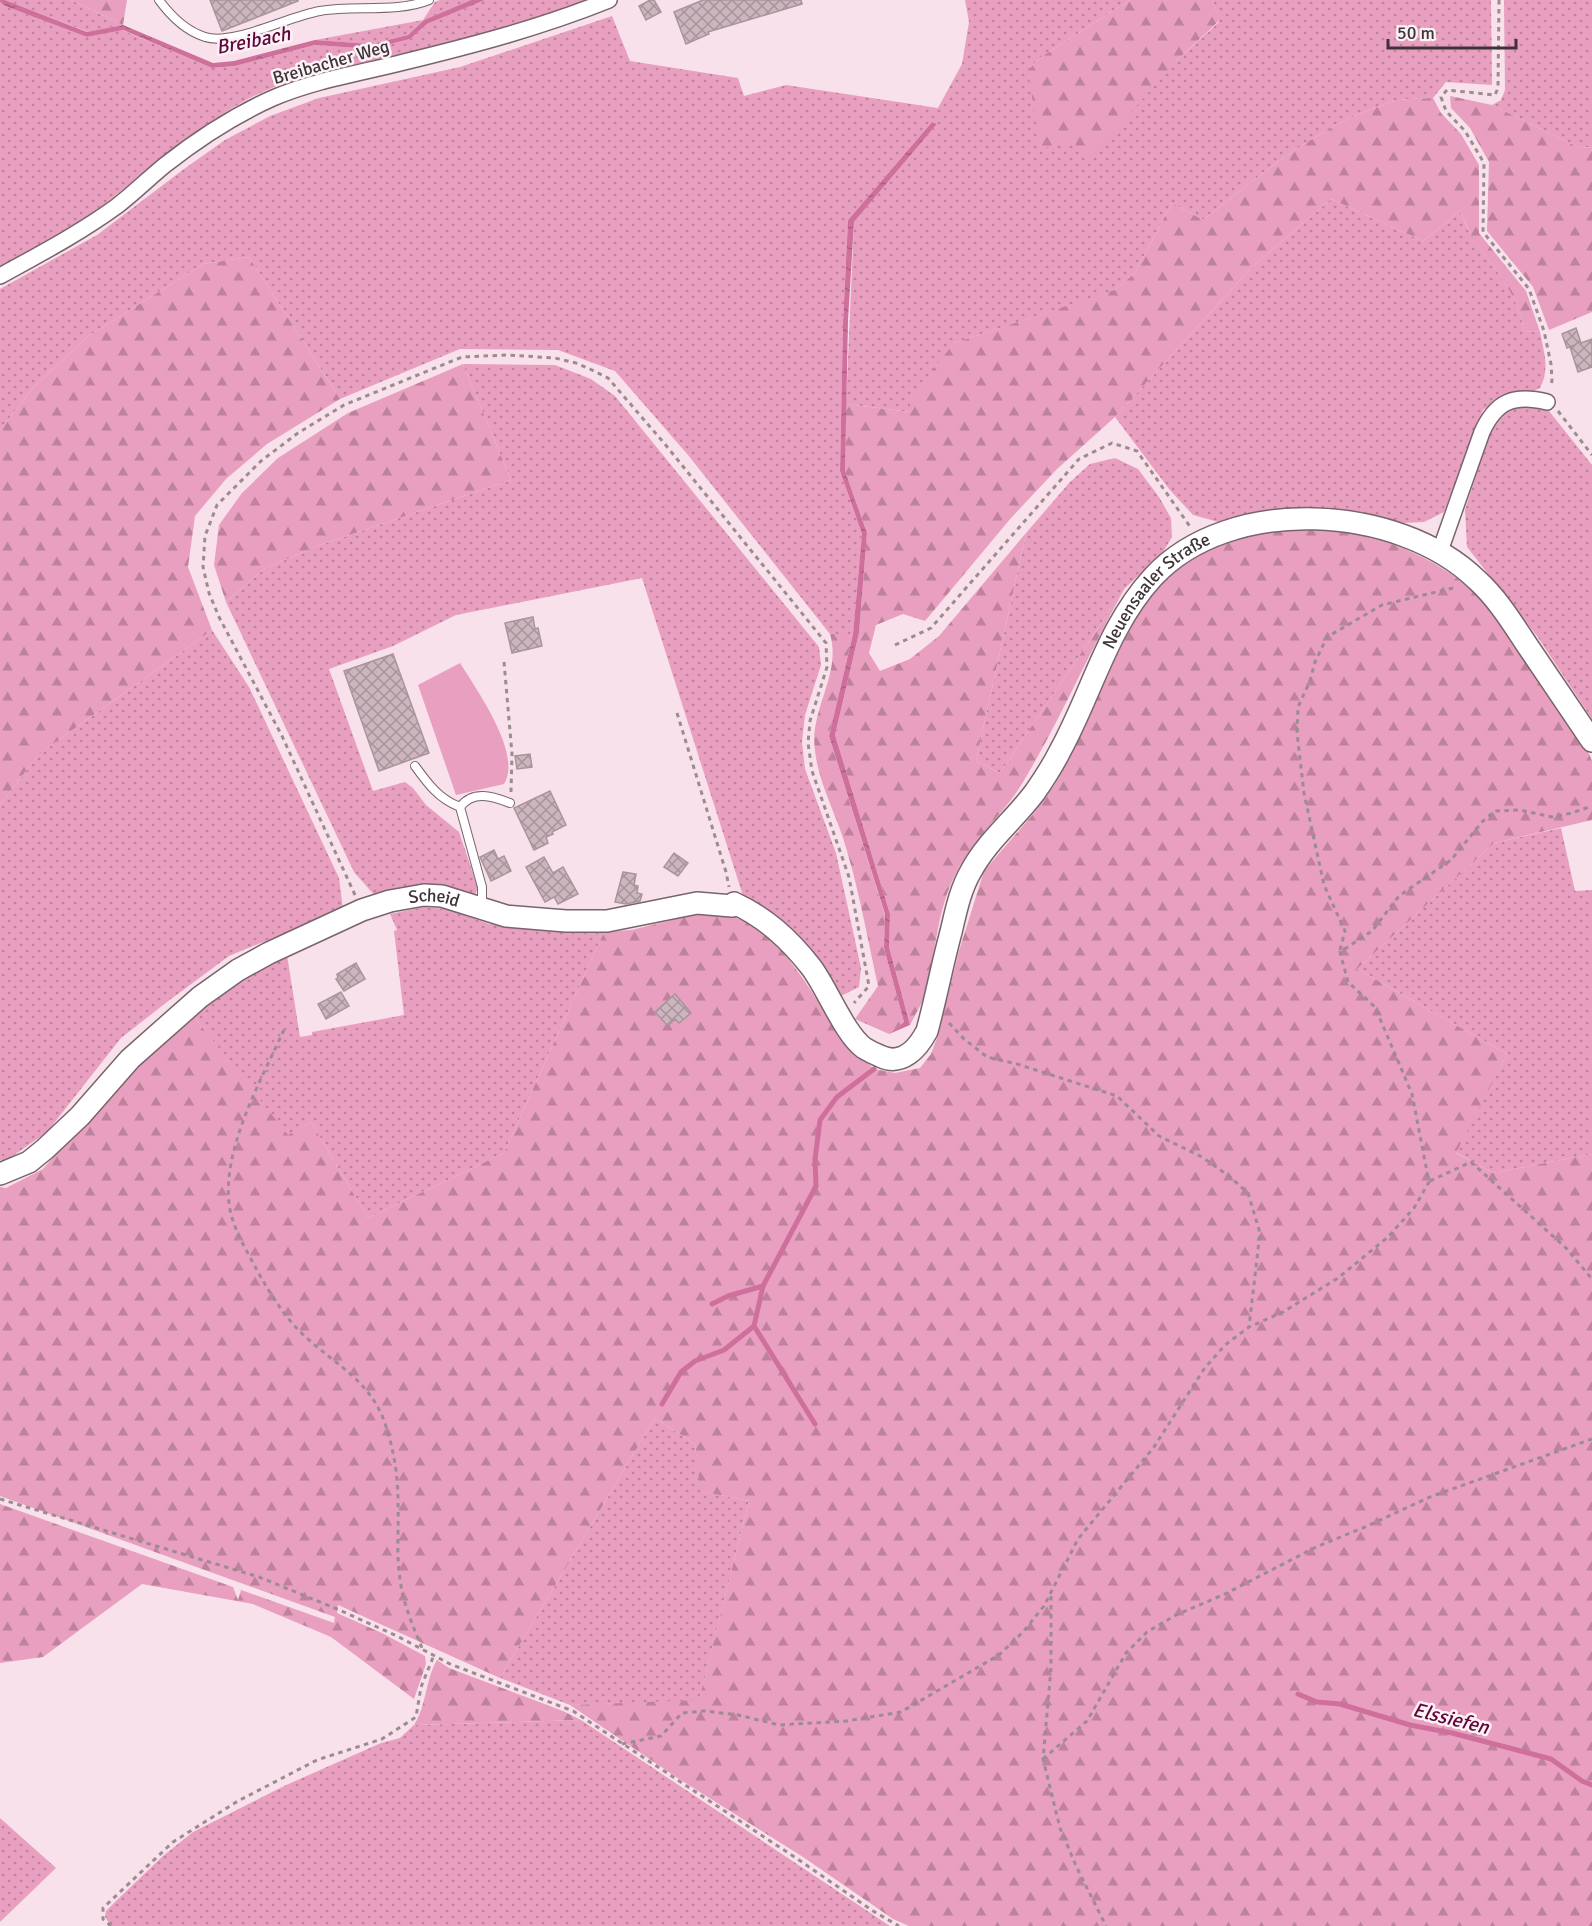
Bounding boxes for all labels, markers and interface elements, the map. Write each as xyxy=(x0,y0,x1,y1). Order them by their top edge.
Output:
scale bar xyxy=(1388,12,1516,50)
water label: Breibach xyxy=(214,21,293,60)
text: 50 m xyxy=(1397,22,1435,44)
street label: Breibacher Weg xyxy=(270,35,392,89)
street label: Neuensaaler Straße xyxy=(1097,528,1214,653)
street label: Scheid xyxy=(407,884,463,912)
water label: Elssiefen xyxy=(1410,1697,1493,1740)

